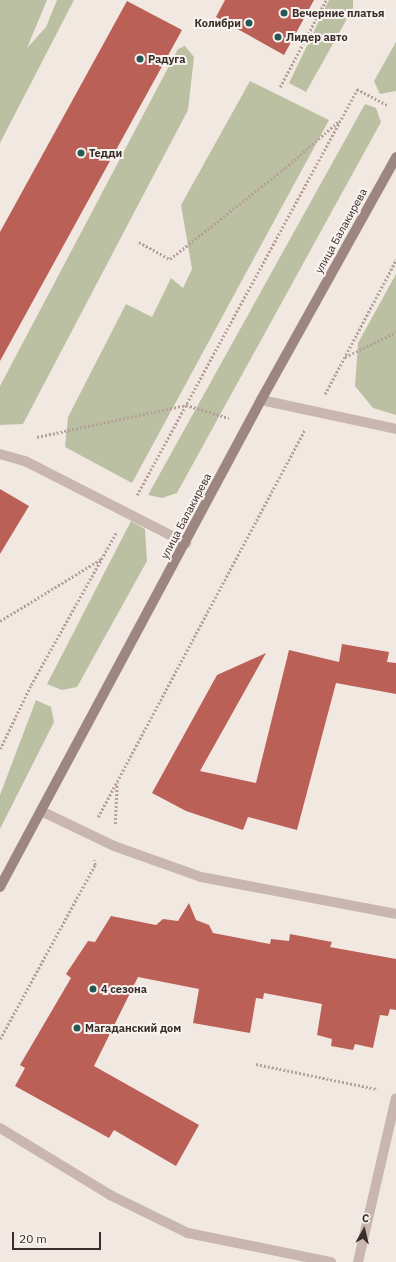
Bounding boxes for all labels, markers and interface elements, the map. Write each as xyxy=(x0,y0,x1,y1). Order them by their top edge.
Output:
place label: Вечерние платья xyxy=(292,6,384,20)
marker: Вечерние платья xyxy=(279,8,289,18)
place label: Колибри xyxy=(194,16,241,30)
marker: Колибри xyxy=(244,18,254,28)
place label: Лидер авто xyxy=(286,30,348,44)
marker: Лидер авто xyxy=(273,32,283,42)
place label: Радуга xyxy=(148,52,185,66)
marker: Радуга xyxy=(135,54,145,64)
place label: Тедди xyxy=(89,146,122,160)
marker: Тедди xyxy=(76,148,86,158)
street label: улица Балакирева xyxy=(312,186,370,276)
street label: улица Балакирева xyxy=(158,471,214,561)
place label: 4 сезона xyxy=(101,982,147,996)
marker: 4 сезона xyxy=(88,984,98,994)
place label: Магаданский дом xyxy=(85,1021,181,1035)
marker: Магаданский дом xyxy=(72,1023,82,1033)
north arrow xyxy=(344,1210,384,1250)
text: С xyxy=(361,1211,370,1226)
scale bar xyxy=(14,1224,103,1250)
text: 20 m xyxy=(19,1231,47,1246)

